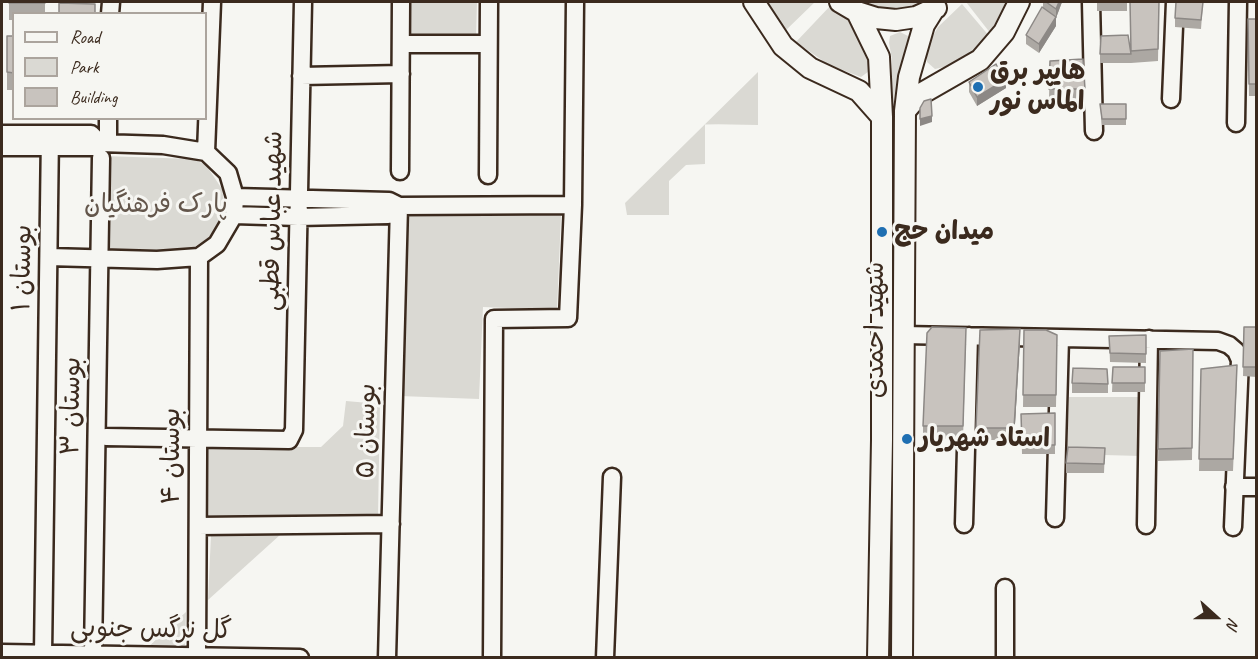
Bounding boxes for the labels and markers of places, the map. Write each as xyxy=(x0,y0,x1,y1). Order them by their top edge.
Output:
place label: هایپر برق الماس نور xyxy=(990,56,1085,118)
marker: هایپر برق الماس نور xyxy=(971,80,985,94)
place label: میدان حج xyxy=(894,216,994,248)
marker: میدان حج xyxy=(875,225,889,239)
place label: استاد شهریار xyxy=(919,423,1050,455)
marker: استاد شهریار xyxy=(900,432,914,446)

